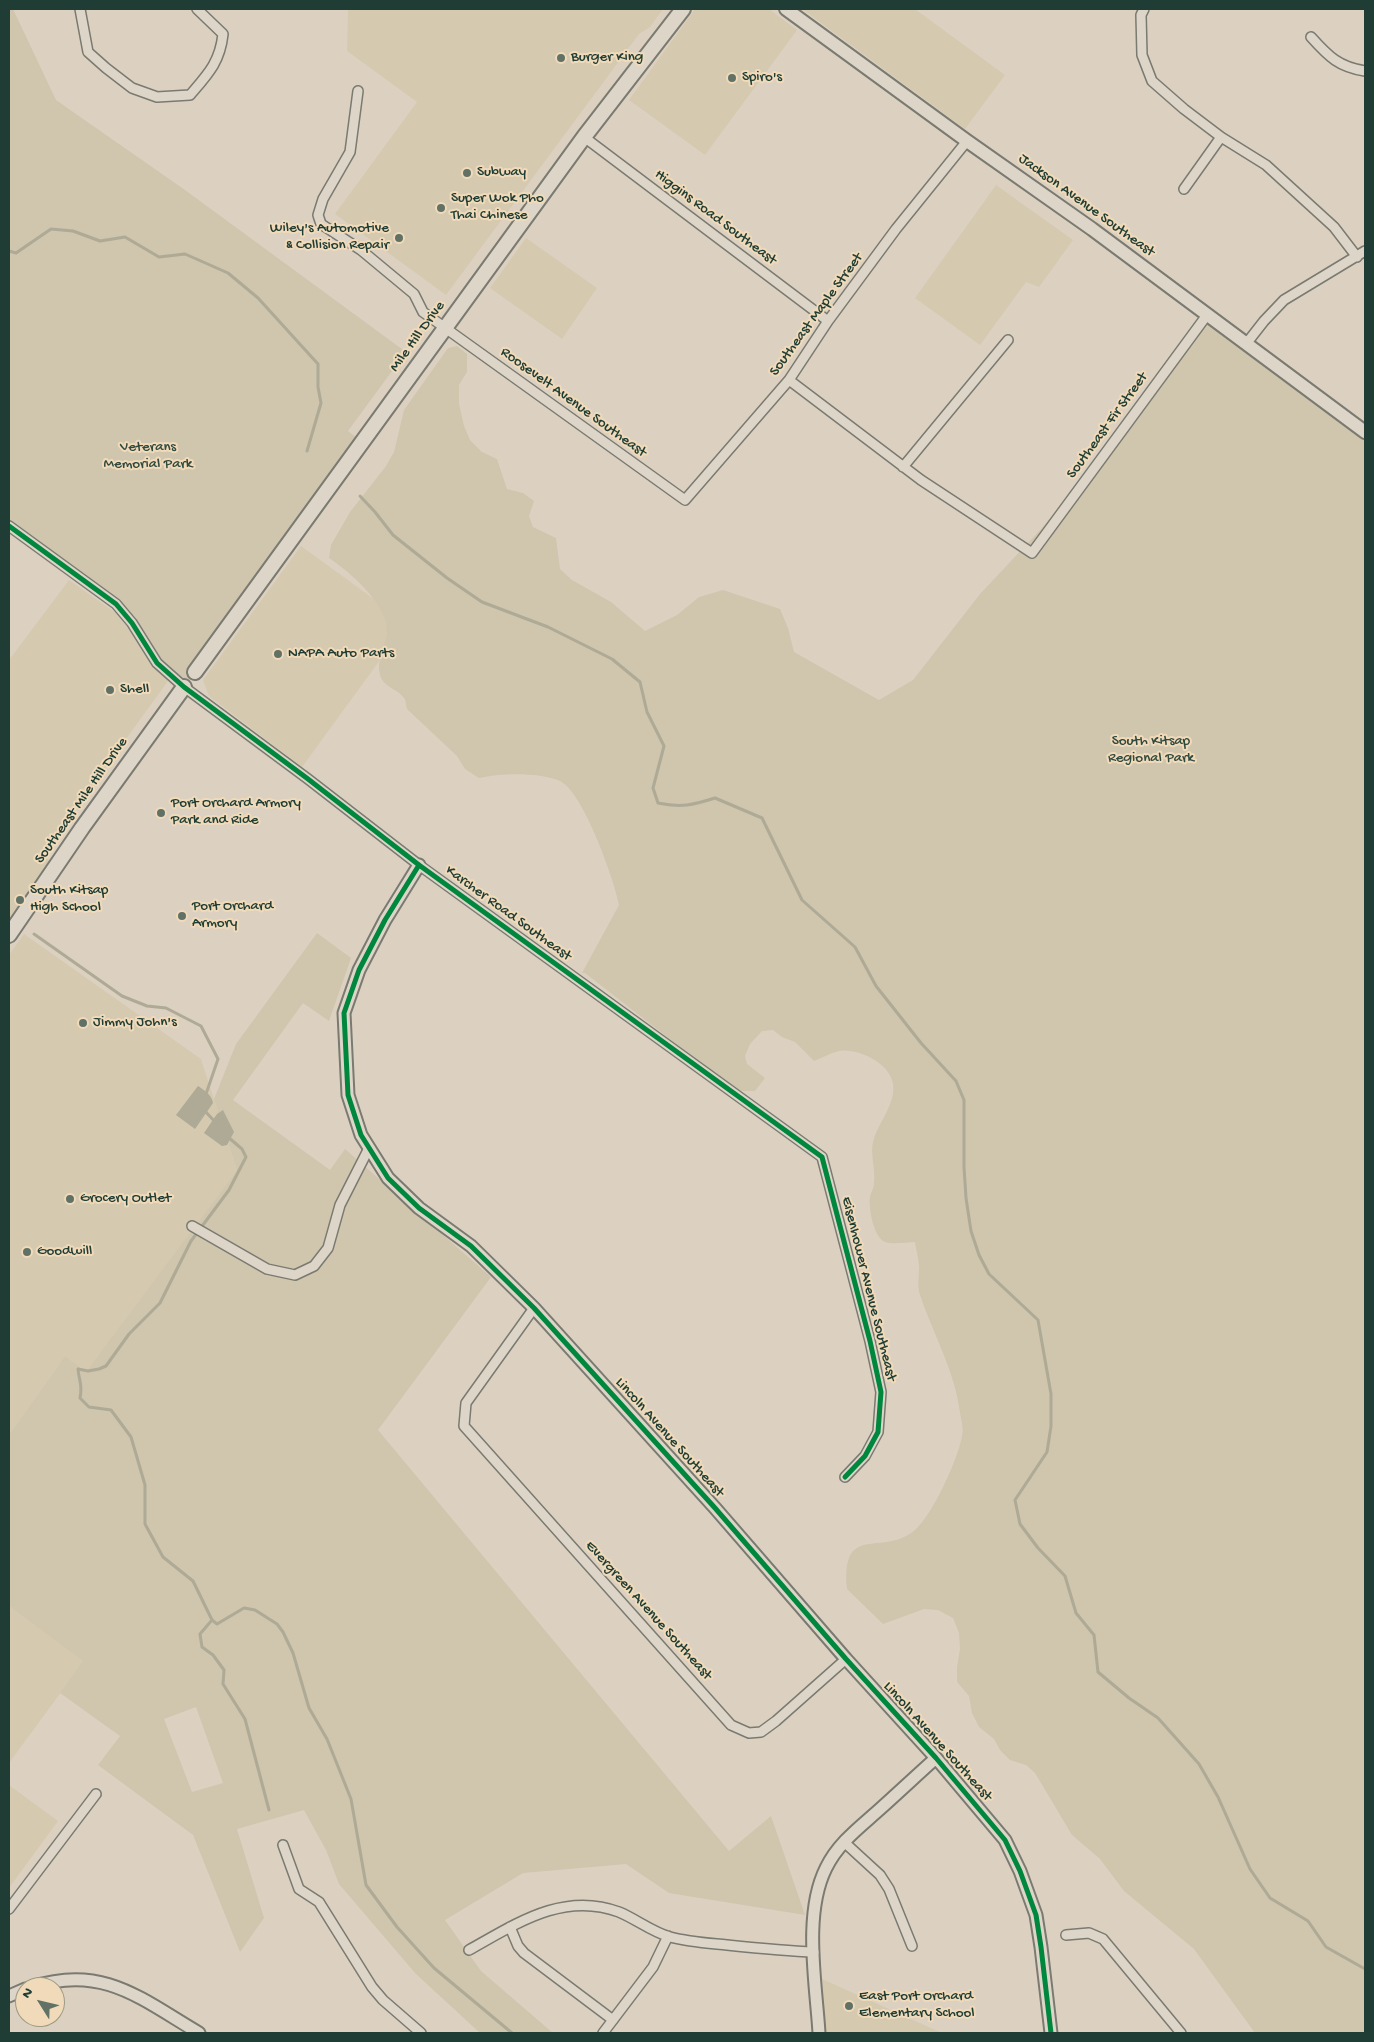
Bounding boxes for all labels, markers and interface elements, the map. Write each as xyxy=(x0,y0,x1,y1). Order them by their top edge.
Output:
place label: Burger King xyxy=(571,49,643,67)
marker: Burger King xyxy=(555,52,567,64)
place label: Spiro's xyxy=(742,69,782,87)
marker: Spiro's xyxy=(726,72,738,84)
street label: Jackson Avenue Southeast xyxy=(1014,150,1158,262)
place label: Subway xyxy=(477,164,526,182)
street label: Higgins Road Southeast xyxy=(650,166,780,270)
marker: Subway xyxy=(461,167,473,179)
place label: Super Wok Pho Thai Chinese xyxy=(451,190,544,225)
marker: Super Wok Pho Thai Chinese xyxy=(435,202,447,214)
place label: Wiley's Automotive & Collision Repair xyxy=(270,220,389,255)
marker: Wiley's Automotive & Collision Repair xyxy=(393,232,405,244)
street label: Southeast Maple Street xyxy=(766,250,868,380)
street label: Mile Hill Drive xyxy=(386,298,450,376)
street label: Roosevelt Avenue Southeast xyxy=(496,344,650,462)
street label: Southeast Fir Street xyxy=(1063,369,1153,483)
park label: Veterans Memorial Park xyxy=(104,439,192,474)
place label: NAPA Auto Parts xyxy=(288,645,394,663)
marker: NAPA Auto Parts xyxy=(272,648,284,660)
place label: Shell xyxy=(120,681,149,699)
marker: Shell xyxy=(104,684,116,696)
park label: South Kitsap Regional Park xyxy=(1108,733,1194,768)
street label: Southeast Mile Hill Drive xyxy=(32,734,132,868)
place label: Port Orchard Armory Park and Ride xyxy=(171,795,301,830)
marker: Port Orchard Armory Park and Ride xyxy=(155,807,167,819)
street label: Karcher Road Southeast xyxy=(441,862,575,966)
place label: South Kitsap High School xyxy=(30,882,108,917)
marker: South Kitsap High School xyxy=(14,894,26,906)
place label: Port Orchard Armory xyxy=(192,898,273,933)
marker: Port Orchard Armory xyxy=(176,910,188,922)
place label: Jimmy John's xyxy=(93,1014,177,1032)
marker: Jimmy John's xyxy=(77,1017,89,1029)
place label: Grocery Outlet xyxy=(80,1190,171,1208)
marker: Grocery Outlet xyxy=(64,1193,76,1205)
street label: Eisenhower Avenue Southeast xyxy=(836,1195,900,1383)
place label: Goodwill xyxy=(37,1243,92,1261)
marker: Goodwill xyxy=(21,1246,33,1258)
street label: Lincoln Avenue Southeast xyxy=(610,1374,728,1502)
street label: Evergreen Avenue Southeast xyxy=(581,1538,715,1684)
street label: Lincoln Avenue Southeast xyxy=(878,1678,996,1806)
north arrow xyxy=(15,1977,65,2027)
text: N xyxy=(19,1985,38,2002)
place label: East Port Orchard Elementary School xyxy=(859,1988,975,2023)
marker: East Port Orchard Elementary School xyxy=(843,2000,855,2012)

